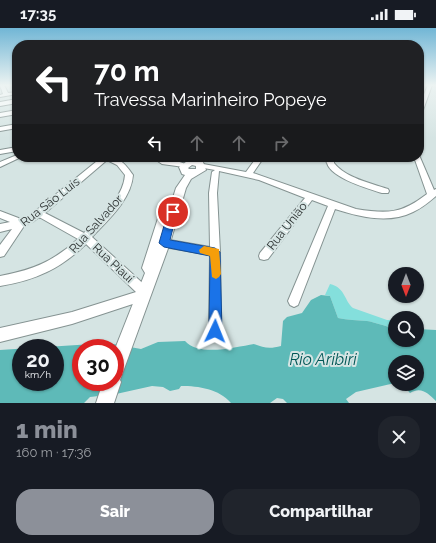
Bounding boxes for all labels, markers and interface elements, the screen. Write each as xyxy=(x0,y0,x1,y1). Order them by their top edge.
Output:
text: 17:35 xyxy=(20,5,56,23)
text: 70 m xyxy=(94,55,160,88)
icon: left xyxy=(28,56,80,108)
text: Travessa Marinheiro Popeye xyxy=(94,89,326,110)
icon: left xyxy=(144,132,166,154)
icon: ahead xyxy=(186,132,208,154)
icon: ahead xyxy=(228,132,250,154)
icon: right xyxy=(270,132,292,154)
street label: Rua São Luís xyxy=(18,175,82,229)
street label: Rua Salvador xyxy=(66,192,126,256)
pin xyxy=(156,195,190,229)
street label: Rua União xyxy=(264,199,310,253)
icon: arrive xyxy=(162,201,184,223)
street label: Rua Piauí xyxy=(90,241,137,286)
north arrow xyxy=(388,267,424,303)
map controls xyxy=(388,267,424,391)
position arrow xyxy=(194,310,236,352)
button: search xyxy=(388,311,424,347)
speed limit sign: 30 xyxy=(72,339,124,391)
text: 20 xyxy=(26,348,50,372)
water label: Rio Aribiri xyxy=(289,350,357,369)
button: layers xyxy=(388,355,424,391)
text: km/h xyxy=(25,369,51,380)
text: 1 min xyxy=(16,415,78,444)
button: close xyxy=(378,416,420,458)
text: 160 m · 17:36 xyxy=(16,445,91,460)
button: Sair xyxy=(16,489,214,535)
button: Compartilhar xyxy=(222,489,420,535)

